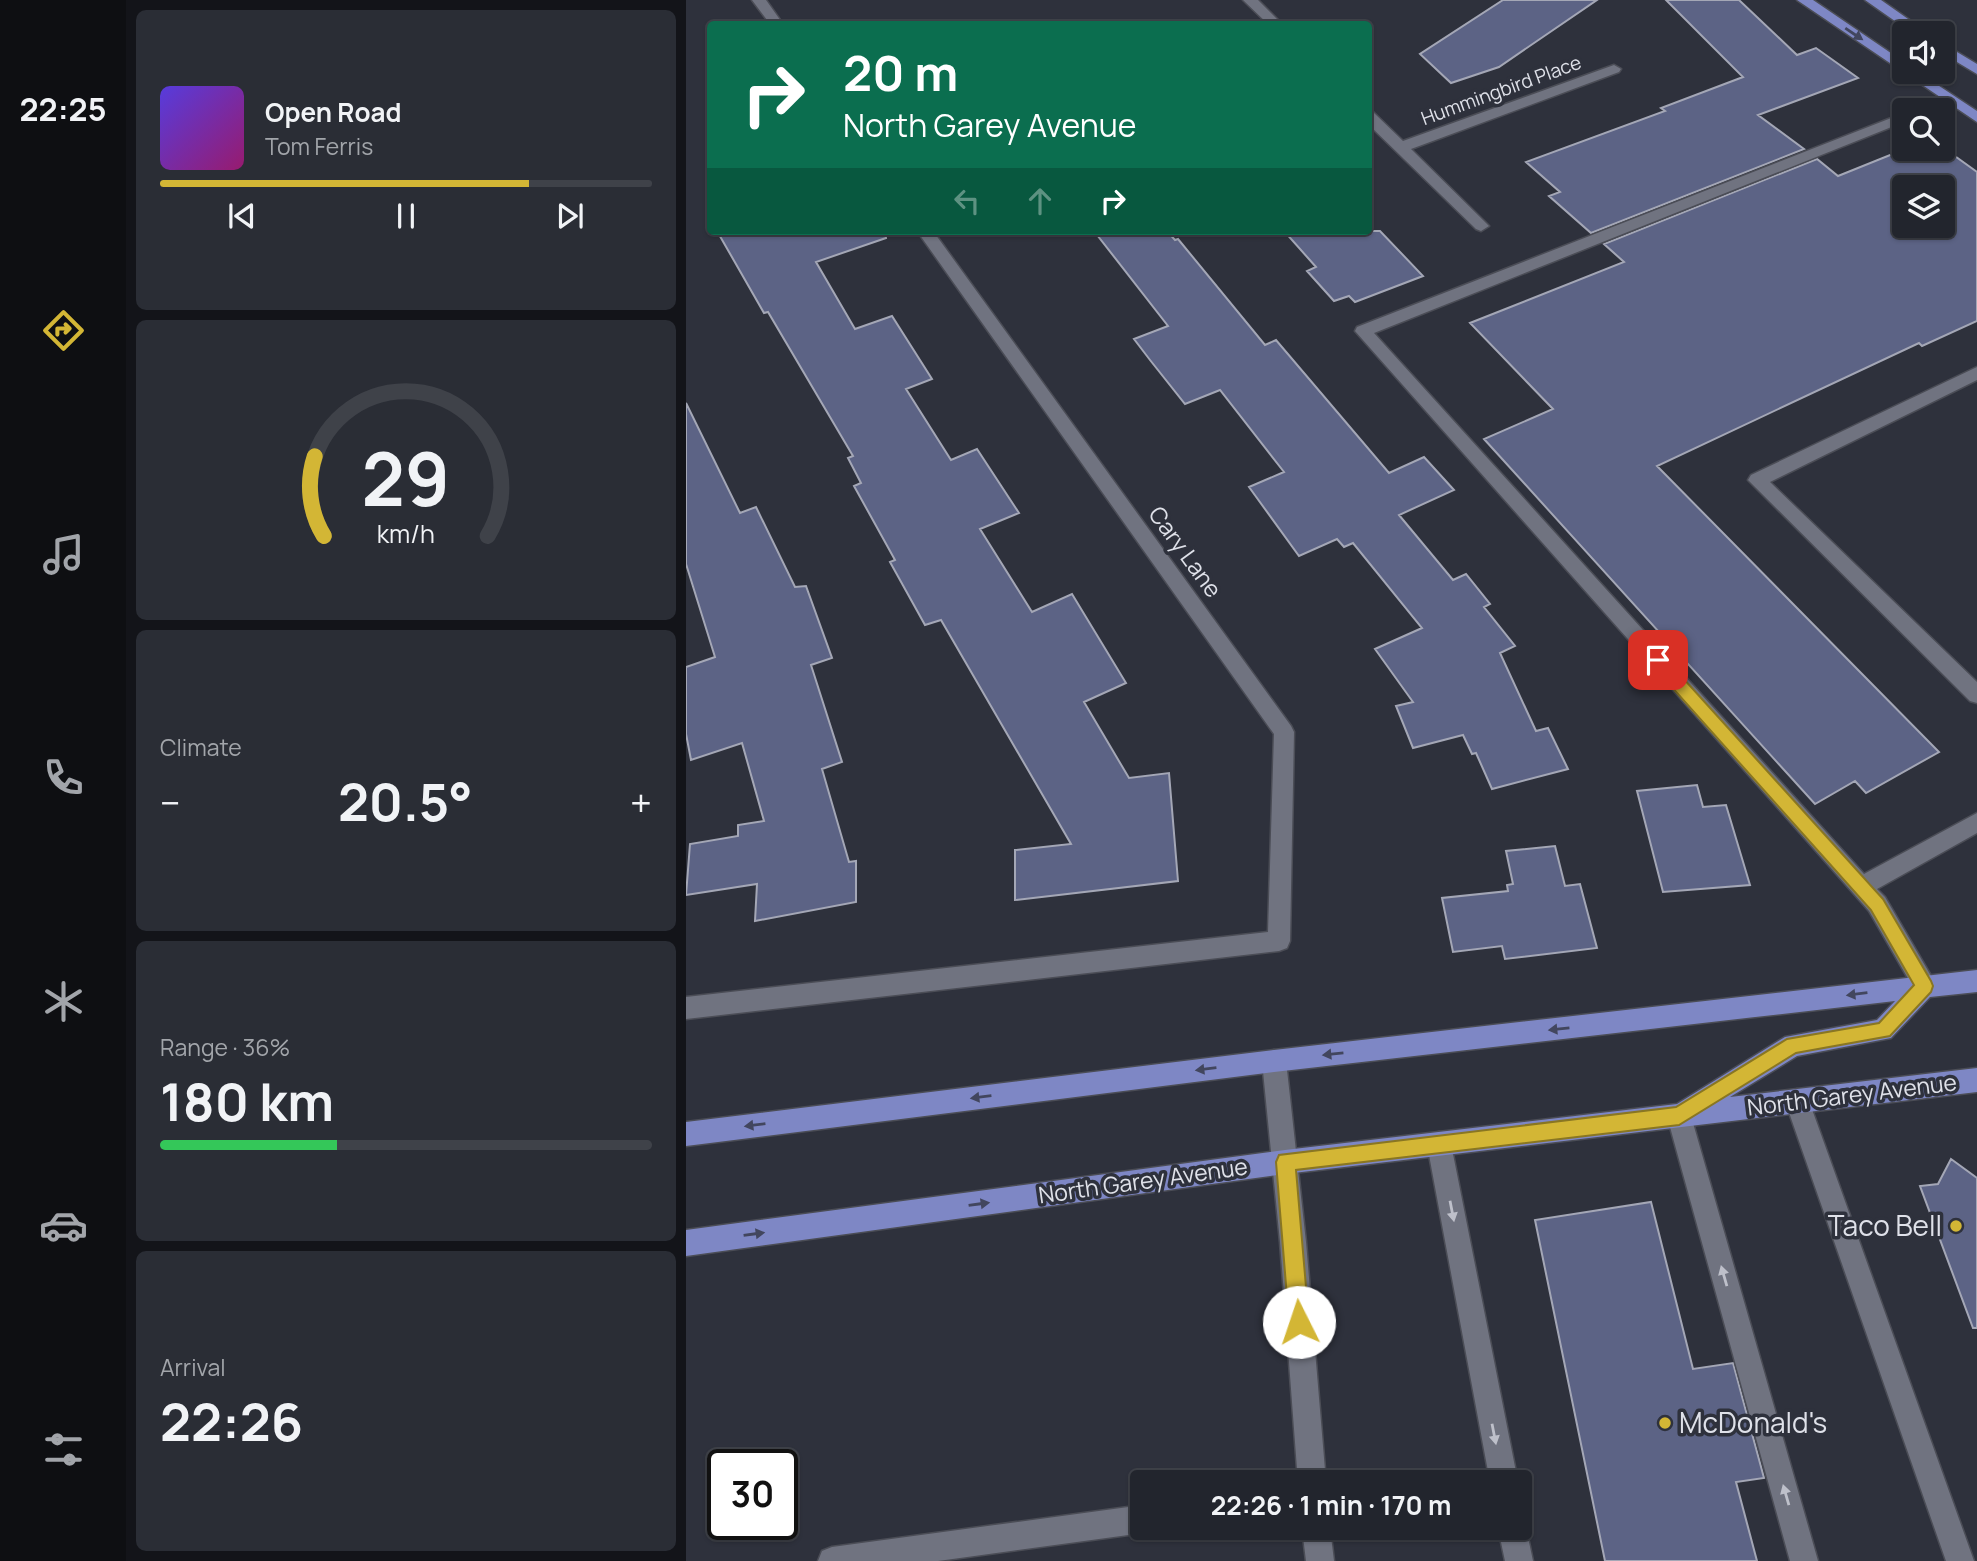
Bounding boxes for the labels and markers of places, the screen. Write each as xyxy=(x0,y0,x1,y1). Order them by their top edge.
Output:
pin xyxy=(1628,630,1688,690)
place label: Taco Bell xyxy=(1828,1206,1942,1244)
marker: Taco Bell xyxy=(1948,1218,1964,1234)
place label: McDonald's xyxy=(1679,1403,1827,1441)
marker: McDonald's xyxy=(1657,1415,1673,1431)

